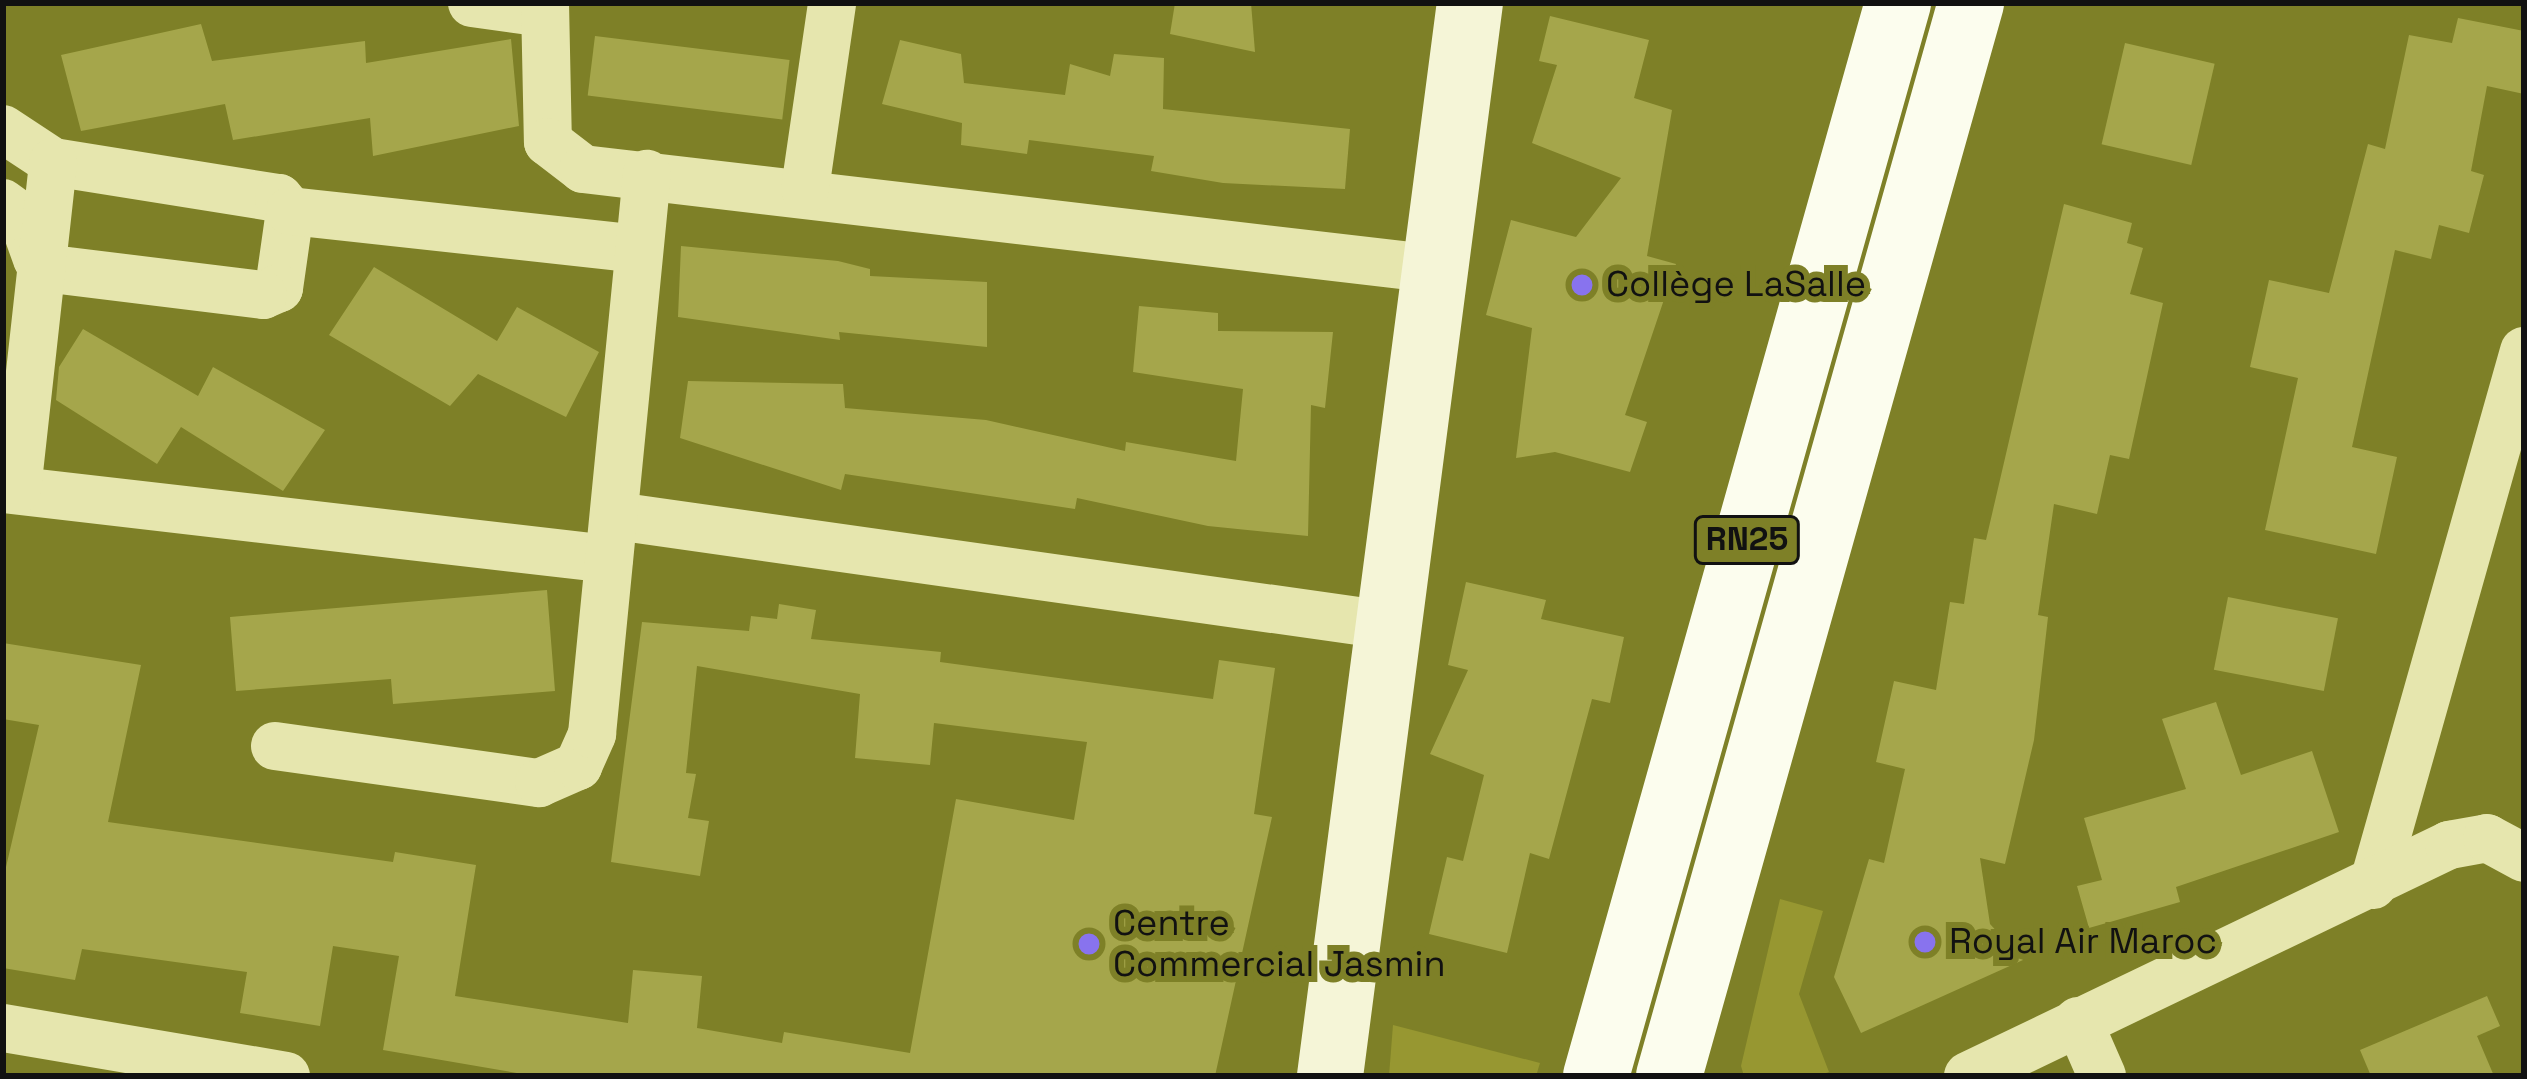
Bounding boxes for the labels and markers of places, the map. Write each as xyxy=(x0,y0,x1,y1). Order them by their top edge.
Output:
place label: Collège LaSalle xyxy=(1606,263,1866,307)
marker: Collège LaSalle xyxy=(1569,272,1595,298)
place label: Centre Commercial Jasmin xyxy=(1113,901,1445,986)
place label: Royal Air Maroc xyxy=(1949,920,2218,964)
marker: Royal Air Maroc xyxy=(1912,929,1938,955)
marker: Centre Commercial Jasmin xyxy=(1076,931,1102,957)

